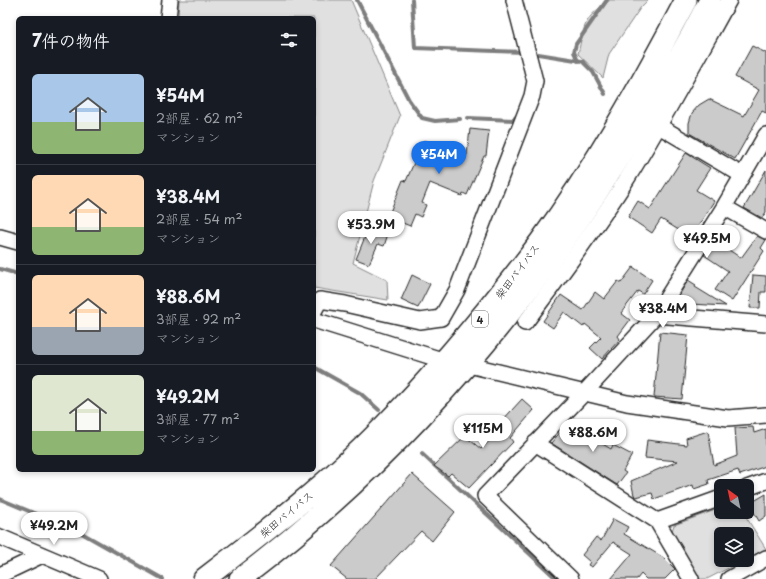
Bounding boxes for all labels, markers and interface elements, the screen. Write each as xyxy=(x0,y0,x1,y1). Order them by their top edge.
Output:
text: 7件の物件 xyxy=(32,27,110,53)
icon: filters xyxy=(278,29,300,51)
text: ¥54M xyxy=(156,82,205,108)
icon: home xyxy=(64,90,112,138)
text: 2部屋 · 62 m² xyxy=(156,108,243,127)
text: マンション xyxy=(156,127,220,146)
pin: ¥54M xyxy=(415,141,463,175)
text: ¥54M xyxy=(420,144,458,163)
text: ¥38.4M xyxy=(156,183,220,209)
icon: home xyxy=(64,191,112,239)
text: 2部屋 · 54 m² xyxy=(156,209,242,228)
pin: ¥53.9M xyxy=(338,211,404,245)
text: ¥53.9M xyxy=(347,214,395,233)
pin: ¥49.5M xyxy=(674,225,740,259)
text: マンション xyxy=(156,228,220,247)
text: ¥49.5M xyxy=(683,228,731,247)
street label: 柴田バイパス xyxy=(490,240,544,302)
text: ¥88.6M xyxy=(156,283,221,309)
icon: home xyxy=(64,291,112,339)
pin: ¥38.4M xyxy=(630,295,696,329)
text: ¥38.4M xyxy=(638,298,688,317)
text: 3部屋 · 92 m² xyxy=(156,309,241,328)
road number: 4 xyxy=(472,311,488,327)
text: マンション xyxy=(156,328,220,347)
text: ¥49.2M xyxy=(156,383,219,409)
icon: home xyxy=(64,391,112,439)
text: 3部屋 · 77 m² xyxy=(156,409,240,428)
pin: ¥115M xyxy=(455,415,511,449)
text: ¥115M xyxy=(463,418,503,437)
pin: ¥88.6M xyxy=(560,419,626,453)
text: ¥88.6M xyxy=(568,422,618,441)
text: マンション xyxy=(156,428,220,447)
north arrow xyxy=(714,479,754,519)
map controls xyxy=(714,479,754,567)
street label: 柴田バイパス xyxy=(255,486,317,542)
pin: ¥49.2M xyxy=(21,512,87,546)
text: ¥49.2M xyxy=(30,515,78,534)
button: layers xyxy=(714,527,754,567)

